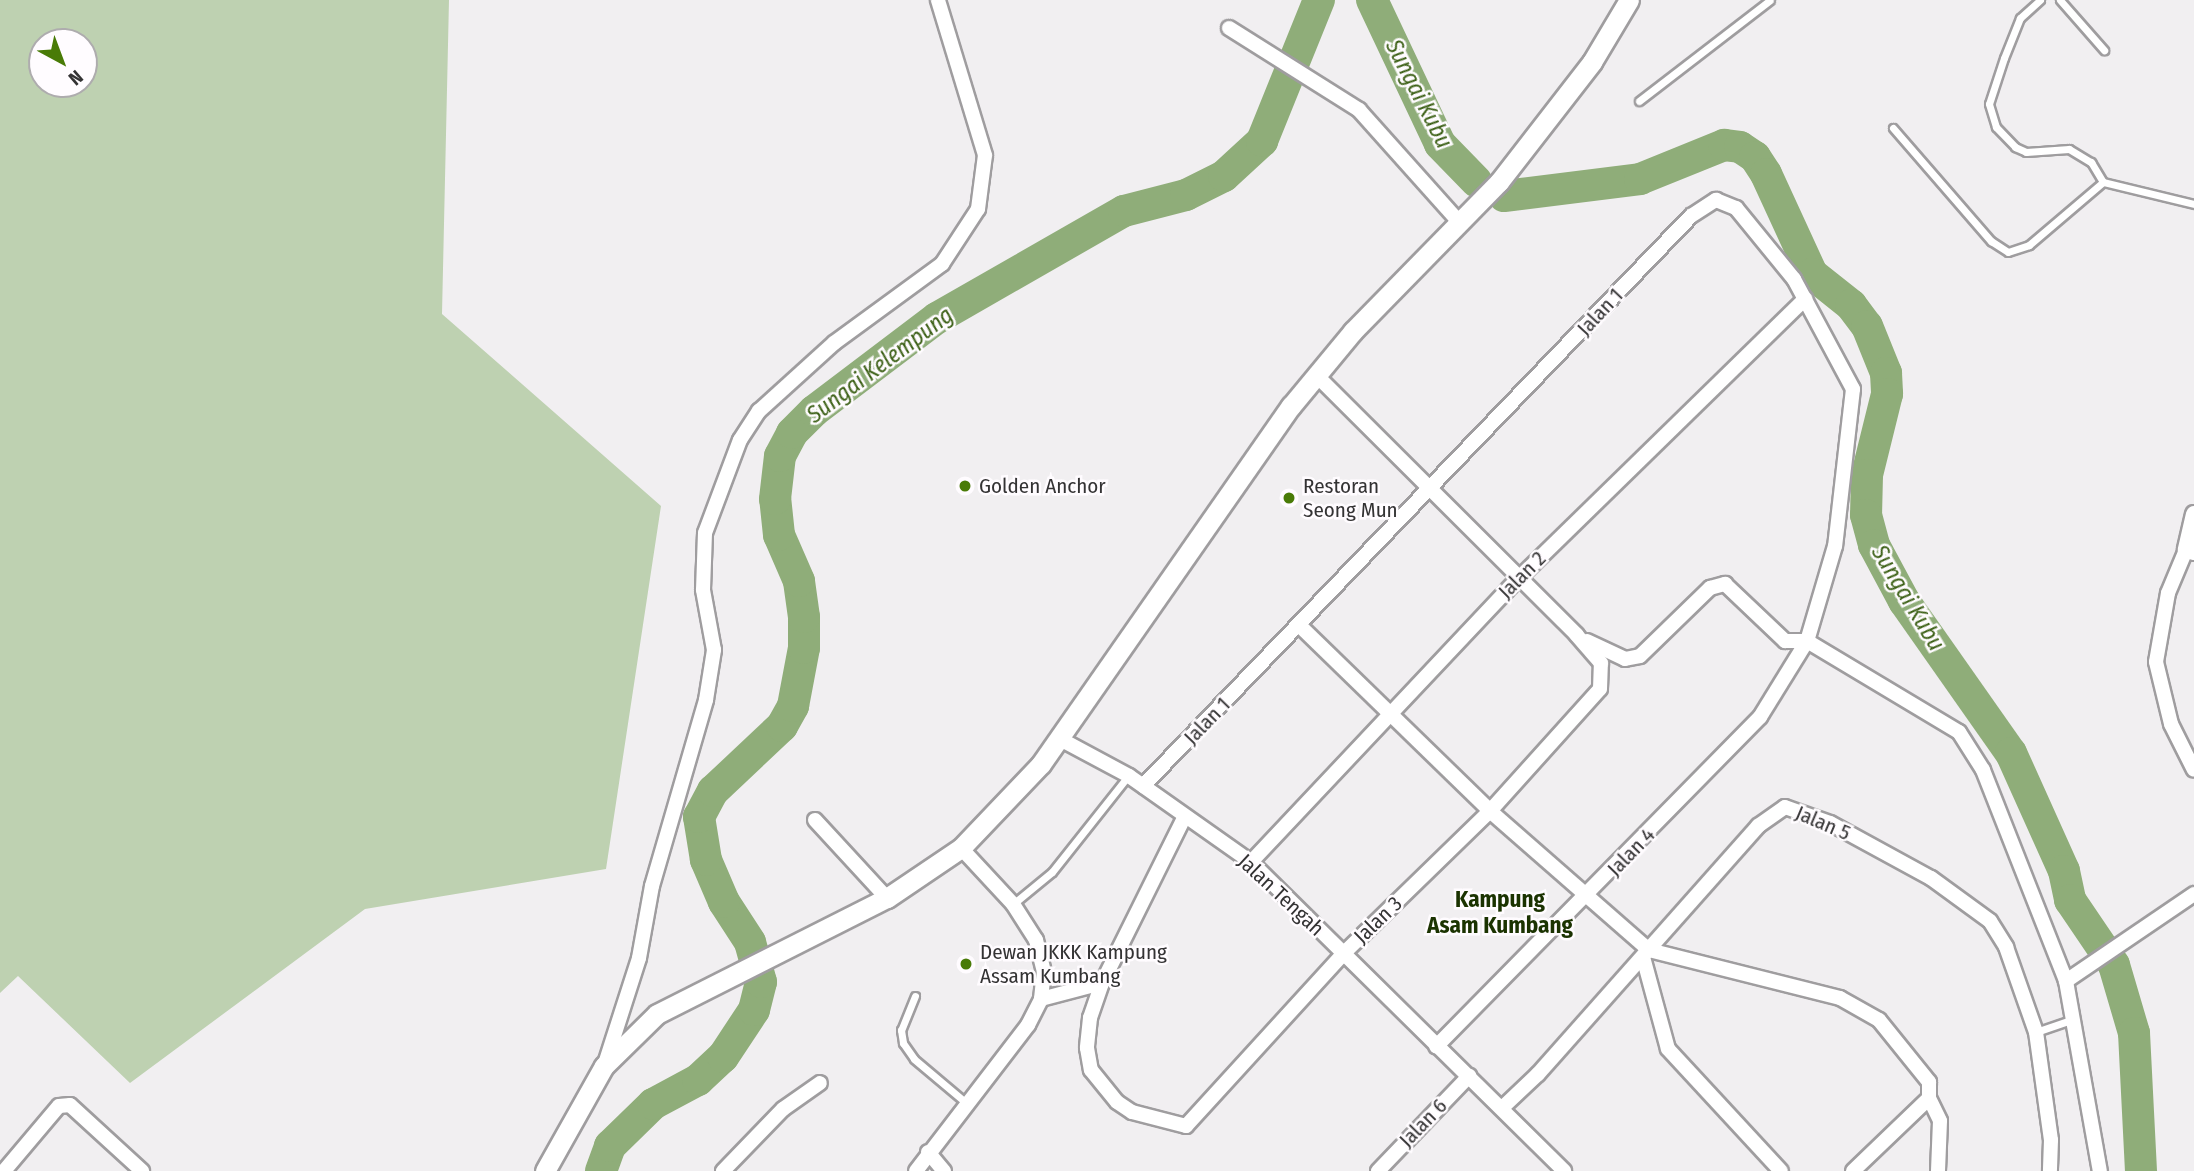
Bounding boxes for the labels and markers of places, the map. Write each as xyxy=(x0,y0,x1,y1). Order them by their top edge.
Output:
place label: Golden Anchor xyxy=(979,473,1106,499)
place label: Restoran Seong Mun xyxy=(1303,473,1398,523)
marker: Golden Anchor xyxy=(957,478,973,494)
marker: Restoran Seong Mun xyxy=(1281,490,1297,506)
place label: Dewan JKKK Kampung Assam Kumbang xyxy=(980,939,1167,989)
marker: Dewan JKKK Kampung Assam Kumbang xyxy=(958,956,974,972)

